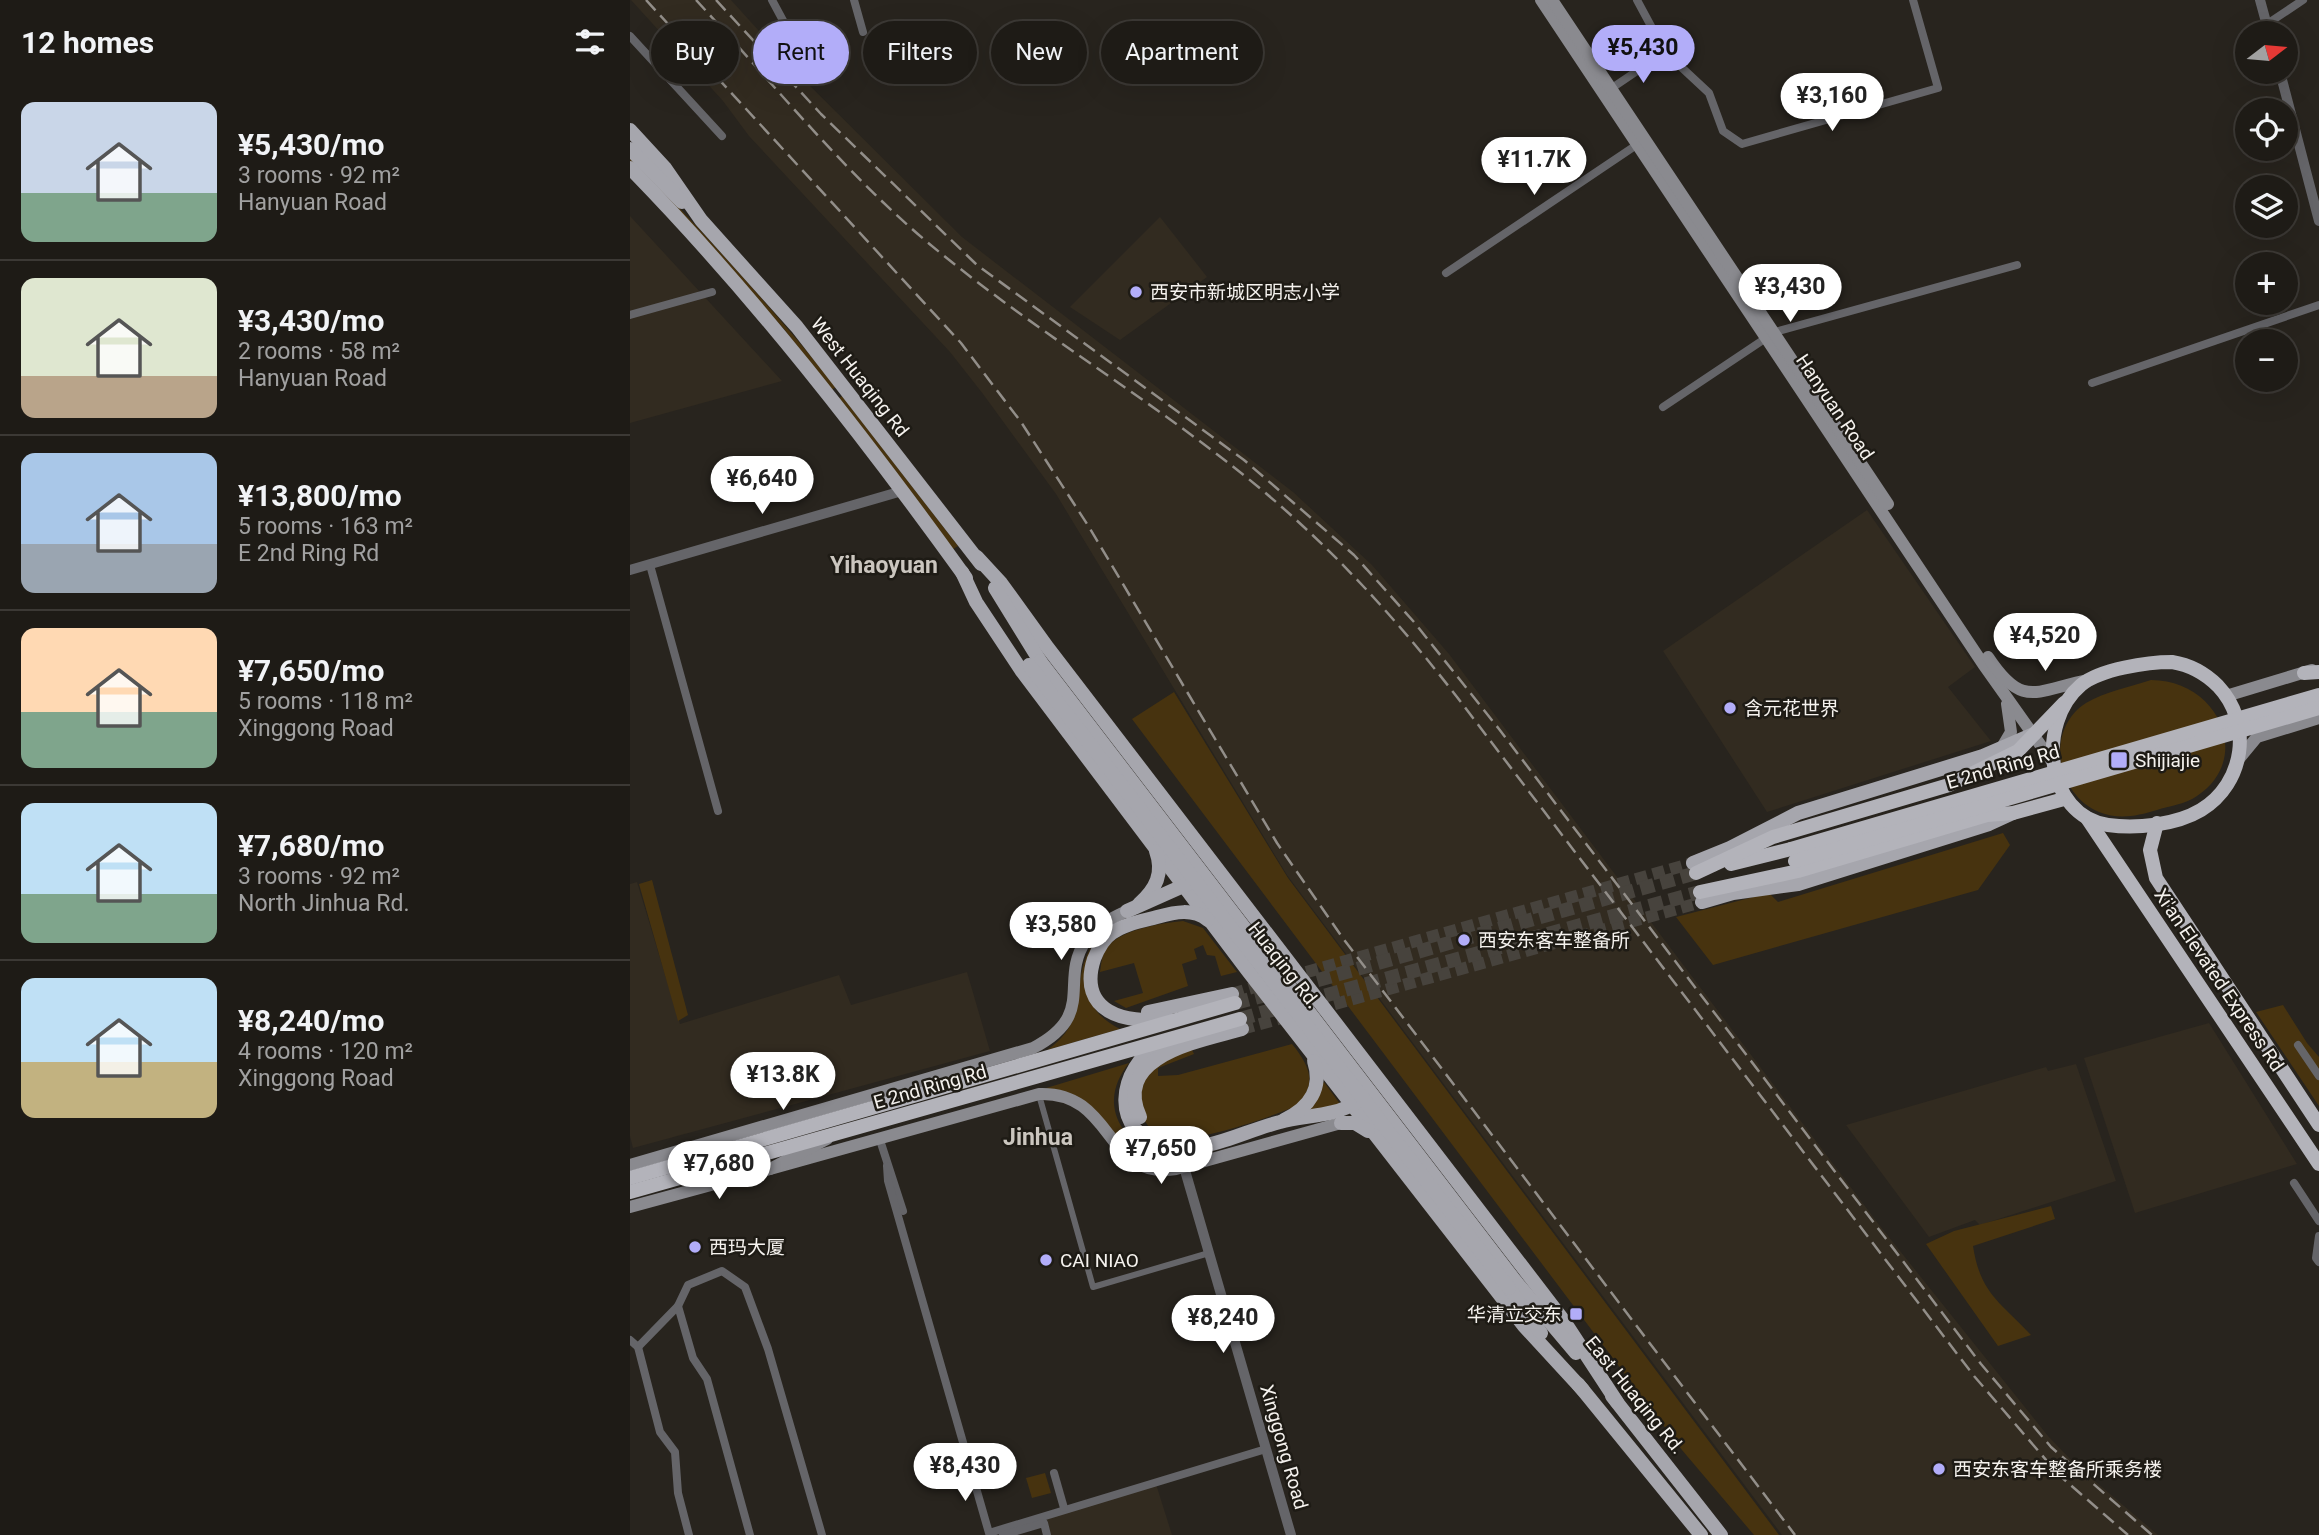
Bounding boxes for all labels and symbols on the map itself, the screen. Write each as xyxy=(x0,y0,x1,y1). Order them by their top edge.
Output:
north arrow xyxy=(2235,21,2298,84)
pin: ¥5,430 xyxy=(1586,25,1700,85)
pin: ¥3,160 xyxy=(1775,74,1889,133)
pin: ¥11.7K xyxy=(1477,138,1591,197)
pin: ¥3,430 xyxy=(1733,264,1847,324)
place label: 西安市新城区明志小学 xyxy=(1150,281,1340,304)
marker: 西安市新城区明志小学 xyxy=(1128,284,1144,300)
street label: West Huaqing Rd xyxy=(806,313,914,441)
street label: Hanyuan Road xyxy=(1791,350,1879,464)
pin: ¥6,640 xyxy=(705,456,819,516)
district label: Yihaoyuan xyxy=(830,552,938,579)
pin: ¥4,520 xyxy=(1988,614,2102,673)
place label: 含元花世界 xyxy=(1744,697,1839,720)
marker: 含元花世界 xyxy=(1722,700,1738,716)
street label: E 2nd Ring Rd xyxy=(1944,740,2062,794)
place label: Shijiajie xyxy=(2135,749,2200,772)
marker: Shijiajie xyxy=(2109,750,2129,770)
street label: Xi'an Elevated Express Rd xyxy=(2149,884,2289,1076)
pin: ¥3,580 xyxy=(1004,902,1118,962)
street label: Huaqing Rd. xyxy=(1243,917,1325,1013)
place label: 西安东客车整备所 xyxy=(1478,929,1630,952)
marker: 西安东客车整备所 xyxy=(1456,932,1472,948)
pin: ¥13.8K xyxy=(726,1052,840,1112)
street label: E 2nd Ring Rd xyxy=(871,1060,989,1114)
district label: Jinhua xyxy=(1003,1124,1073,1151)
pin: ¥7,650 xyxy=(1104,1126,1218,1186)
pin: ¥7,680 xyxy=(662,1142,776,1201)
place label: 西玛大厦 xyxy=(709,1236,785,1259)
marker: 西玛大厦 xyxy=(687,1239,703,1255)
place label: CAI NIAO xyxy=(1060,1249,1139,1272)
marker: CAI NIAO xyxy=(1038,1252,1054,1268)
pin: ¥8,240 xyxy=(1166,1296,1280,1355)
place label: 华清立交东 xyxy=(1467,1303,1562,1326)
marker: 华清立交东 xyxy=(1568,1306,1584,1322)
street label: East Huaqing Rd. xyxy=(1580,1331,1690,1459)
street label: Xinggong Road xyxy=(1255,1382,1313,1512)
pin: ¥8,430 xyxy=(908,1444,1022,1503)
place label: 西安东客车整备所乘务楼 xyxy=(1953,1458,2162,1481)
marker: 西安东客车整备所乘务楼 xyxy=(1931,1461,1947,1477)

